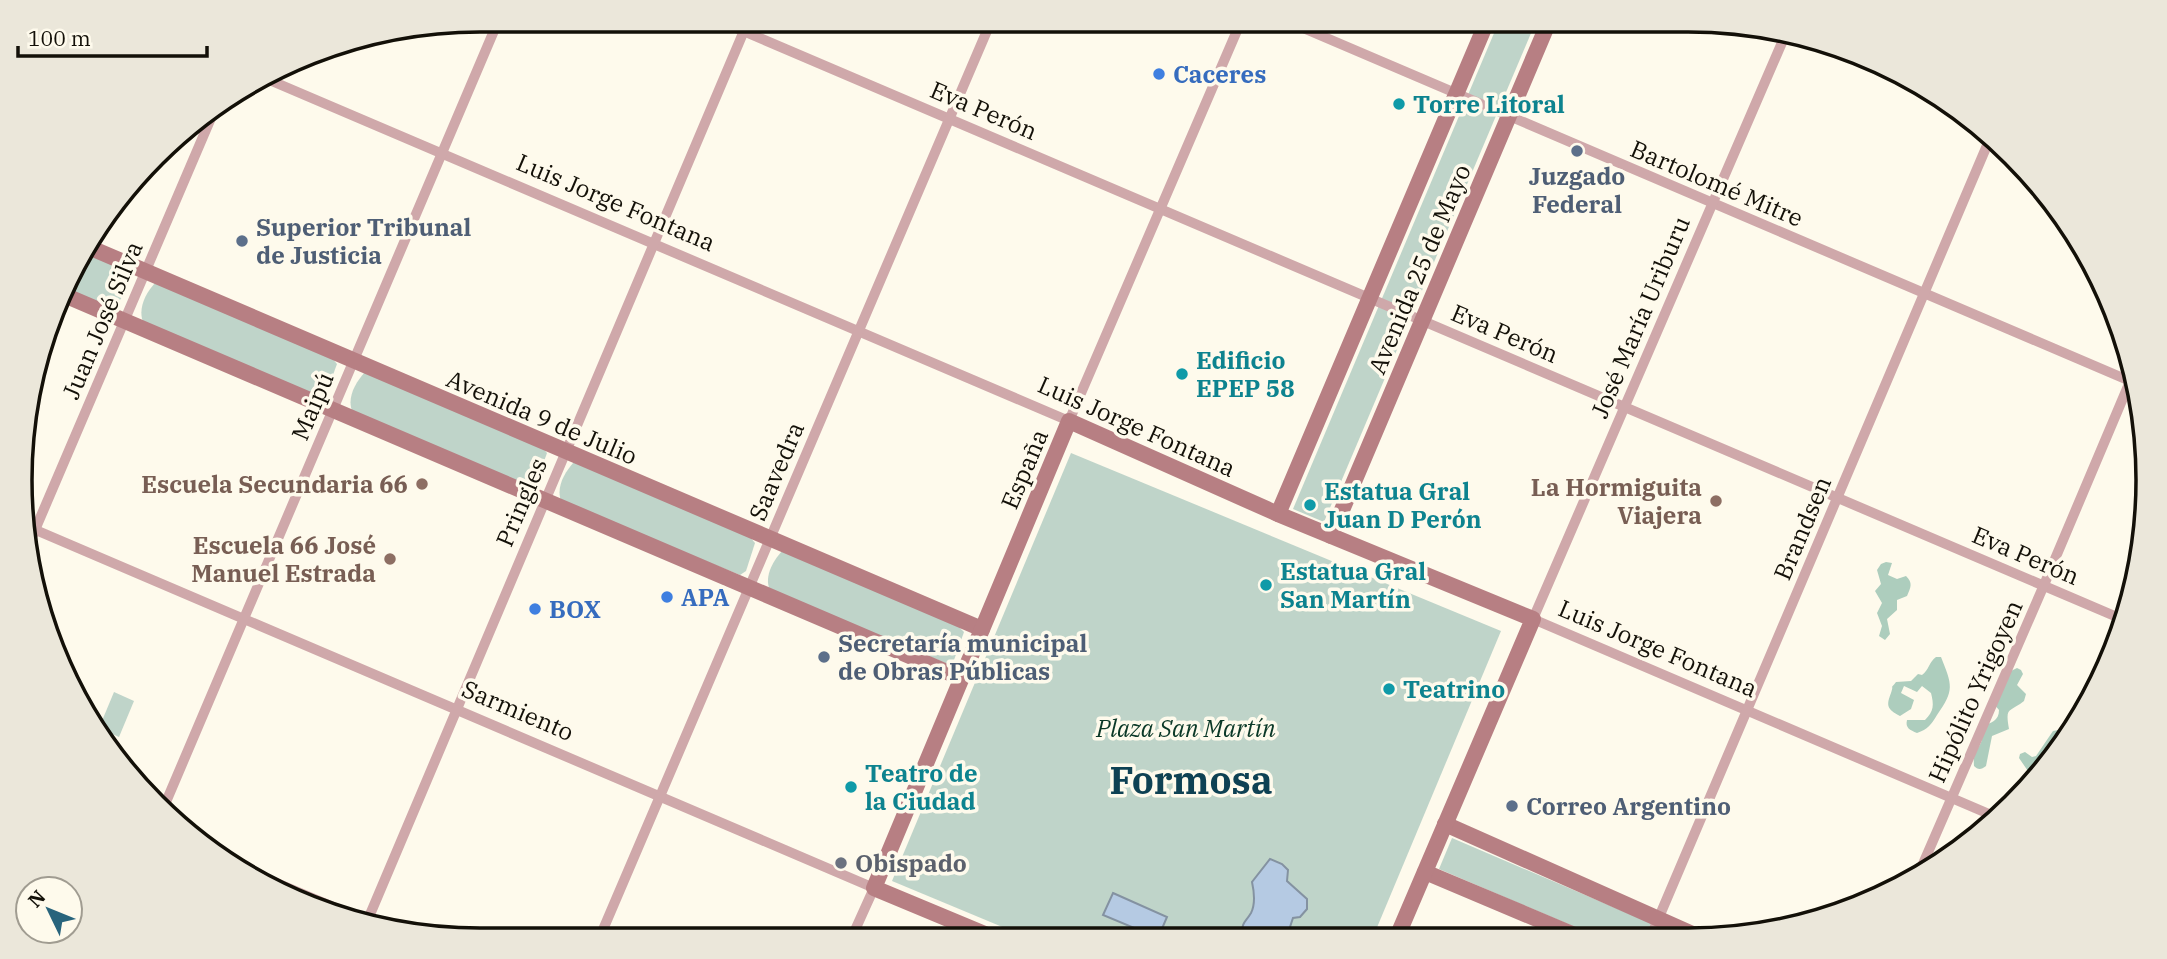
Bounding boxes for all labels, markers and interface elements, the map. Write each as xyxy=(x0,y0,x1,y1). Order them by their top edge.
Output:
scale bar xyxy=(18,14,206,58)
text: 100 m xyxy=(28,24,91,52)
place label: Caceres xyxy=(1173,58,1266,90)
marker: Caceres xyxy=(1151,66,1167,82)
street label: Eva Perón xyxy=(926,73,1042,147)
place label: Torre Litoral xyxy=(1413,88,1565,120)
marker: Torre Litoral xyxy=(1391,96,1407,112)
street label: Bartolomé Mitre xyxy=(1626,132,1808,234)
marker: Juzgado Federal xyxy=(1569,143,1585,159)
street label: Luis Jorge Fontana xyxy=(512,146,720,258)
street label: Avenida 25 de Mayo xyxy=(1360,159,1478,379)
place label: Juzgado Federal xyxy=(1529,160,1625,220)
place label: Superior Tribunal de Justicia xyxy=(256,211,472,271)
street label: José María Uriburu xyxy=(1583,211,1697,423)
marker: Superior Tribunal de Justicia xyxy=(234,233,250,249)
street label: Juan José Silva xyxy=(54,236,150,404)
street label: Eva Perón xyxy=(1447,296,1563,370)
place label: Edificio EPEP 58 xyxy=(1196,344,1295,404)
street label: Avenida 9 de Julio xyxy=(442,362,642,472)
marker: Edificio EPEP 58 xyxy=(1174,366,1190,382)
street label: Maipú xyxy=(283,367,341,445)
street label: Luis Jorge Fontana xyxy=(1033,368,1241,484)
street label: Saavedra xyxy=(741,417,811,525)
street label: España xyxy=(993,424,1055,514)
street label: Pringles xyxy=(488,453,554,551)
place label: Escuela Secundaria 66 xyxy=(141,468,408,500)
place label: La Hormiguita Viajera xyxy=(1531,471,1702,531)
street label: Brandsen xyxy=(1766,471,1838,585)
place label: Estatua Gral Juan D Perón xyxy=(1324,475,1482,535)
marker: Escuela Secundaria 66 xyxy=(414,476,430,492)
marker: La Hormiguita Viajera xyxy=(1708,493,1724,509)
marker: Estatua Gral Juan D Perón xyxy=(1302,497,1318,513)
street label: Eva Perón xyxy=(1968,518,2084,592)
place label: Escuela 66 José Manuel Estrada xyxy=(191,529,376,589)
marker: Escuela 66 José Manuel Estrada xyxy=(382,551,398,567)
place label: Estatua Gral San Martín xyxy=(1280,555,1426,615)
marker: Estatua Gral San Martín xyxy=(1258,577,1274,593)
place label: APA xyxy=(681,581,730,613)
marker: APA xyxy=(659,589,675,605)
street label: Luis Jorge Fontana xyxy=(1554,592,1762,704)
place label: BOX xyxy=(549,593,601,625)
street label: Hipólito Yrigoyen xyxy=(1920,595,2030,787)
marker: BOX xyxy=(527,601,543,617)
place label: Secretaría municipal de Obras Públicas xyxy=(838,627,1088,687)
marker: Secretaría municipal de Obras Públicas xyxy=(816,649,832,665)
street label: Sarmiento xyxy=(457,672,579,748)
place label: Teatrino xyxy=(1403,673,1505,705)
marker: Teatrino xyxy=(1381,681,1397,697)
park label: Plaza San Martín xyxy=(1095,712,1276,744)
district label: Formosa xyxy=(1109,755,1273,804)
place label: Teatro de la Ciudad xyxy=(865,757,978,817)
marker: Teatro de la Ciudad xyxy=(843,779,859,795)
place label: Correo Argentino xyxy=(1526,790,1731,822)
marker: Correo Argentino xyxy=(1504,798,1520,814)
place label: Obispado xyxy=(855,847,967,879)
marker: Obispado xyxy=(833,855,849,871)
north arrow xyxy=(14,875,84,945)
text: N xyxy=(23,885,50,912)

